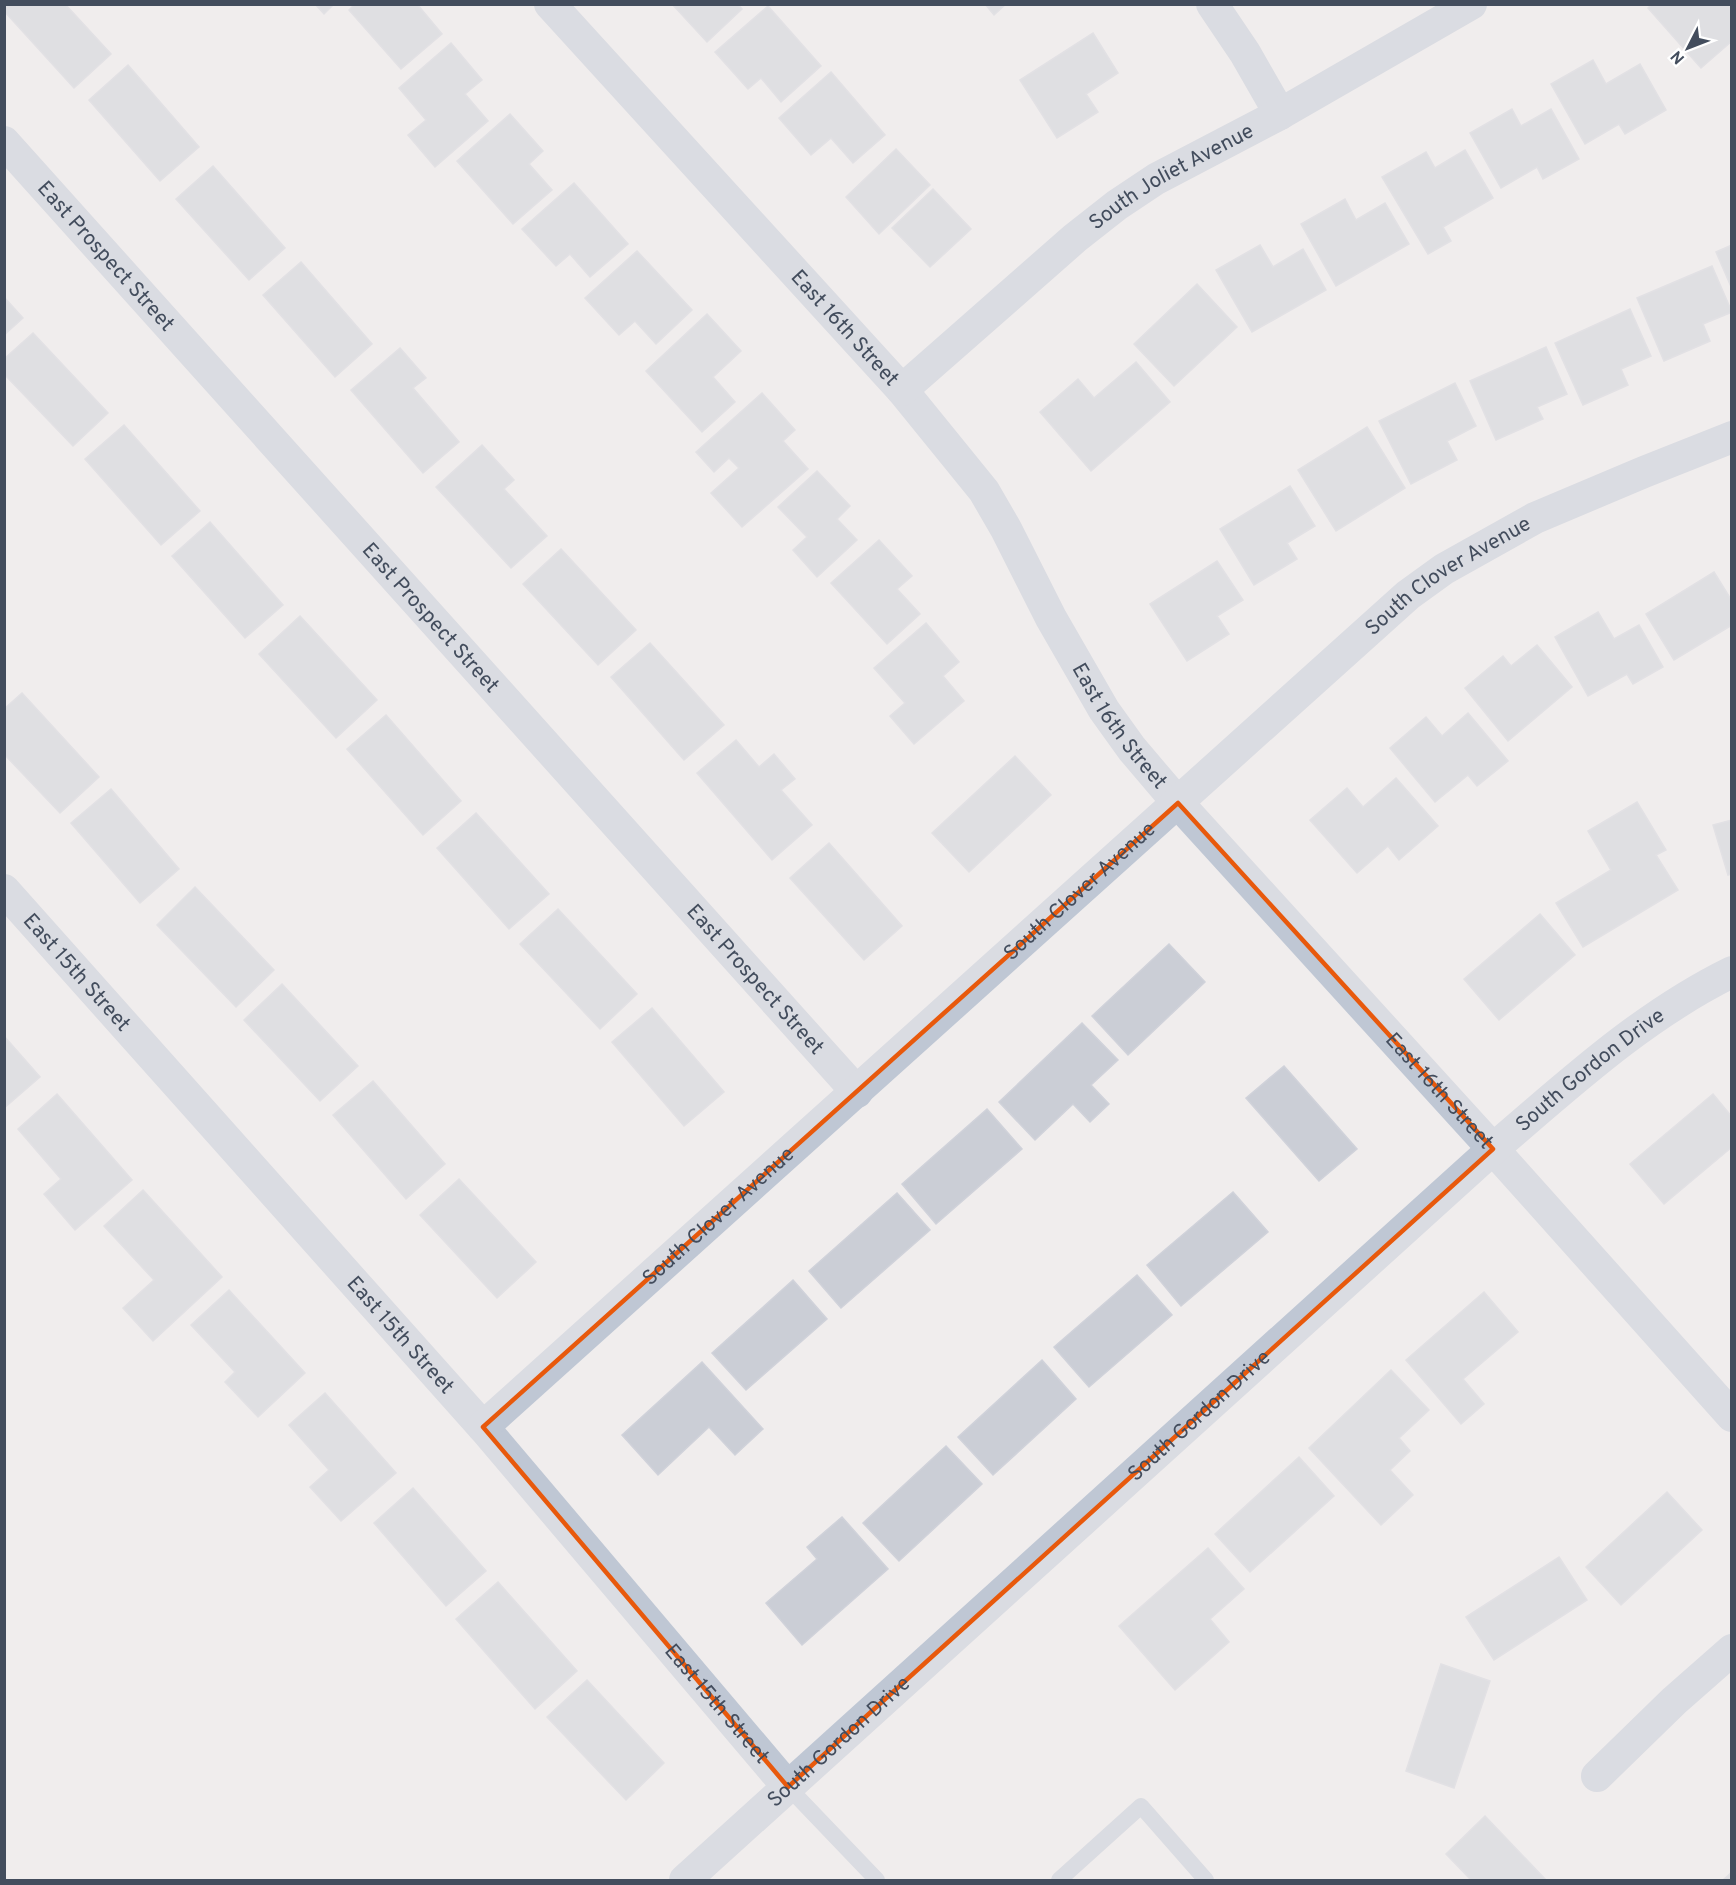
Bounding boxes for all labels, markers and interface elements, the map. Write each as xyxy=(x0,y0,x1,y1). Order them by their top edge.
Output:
north arrow xyxy=(1658,18,1718,78)
text: N xyxy=(1667,46,1690,68)
street label: South Joliet Avenue xyxy=(1084,118,1259,237)
street label: East Prospect Street xyxy=(30,176,180,338)
street label: East 16th Street xyxy=(784,265,904,393)
street label: South Clover Avenue xyxy=(1360,511,1536,642)
street label: East Prospect Street xyxy=(355,538,504,699)
street label: East 16th Street xyxy=(1065,658,1172,795)
street label: South Clover Avenue xyxy=(999,816,1162,967)
street label: East Prospect Street xyxy=(680,899,829,1061)
street label: East 15th Street xyxy=(16,908,136,1038)
street label: South Gordon Drive xyxy=(1511,1003,1670,1139)
street label: East 16th Street xyxy=(1379,1027,1499,1156)
street label: South Clover Avenue xyxy=(637,1141,801,1292)
street label: East 15th Street xyxy=(340,1271,459,1400)
street label: South Gordon Drive xyxy=(1123,1345,1277,1488)
street label: East 15th Street xyxy=(658,1639,775,1770)
street label: South Gordon Drive xyxy=(762,1671,917,1814)

